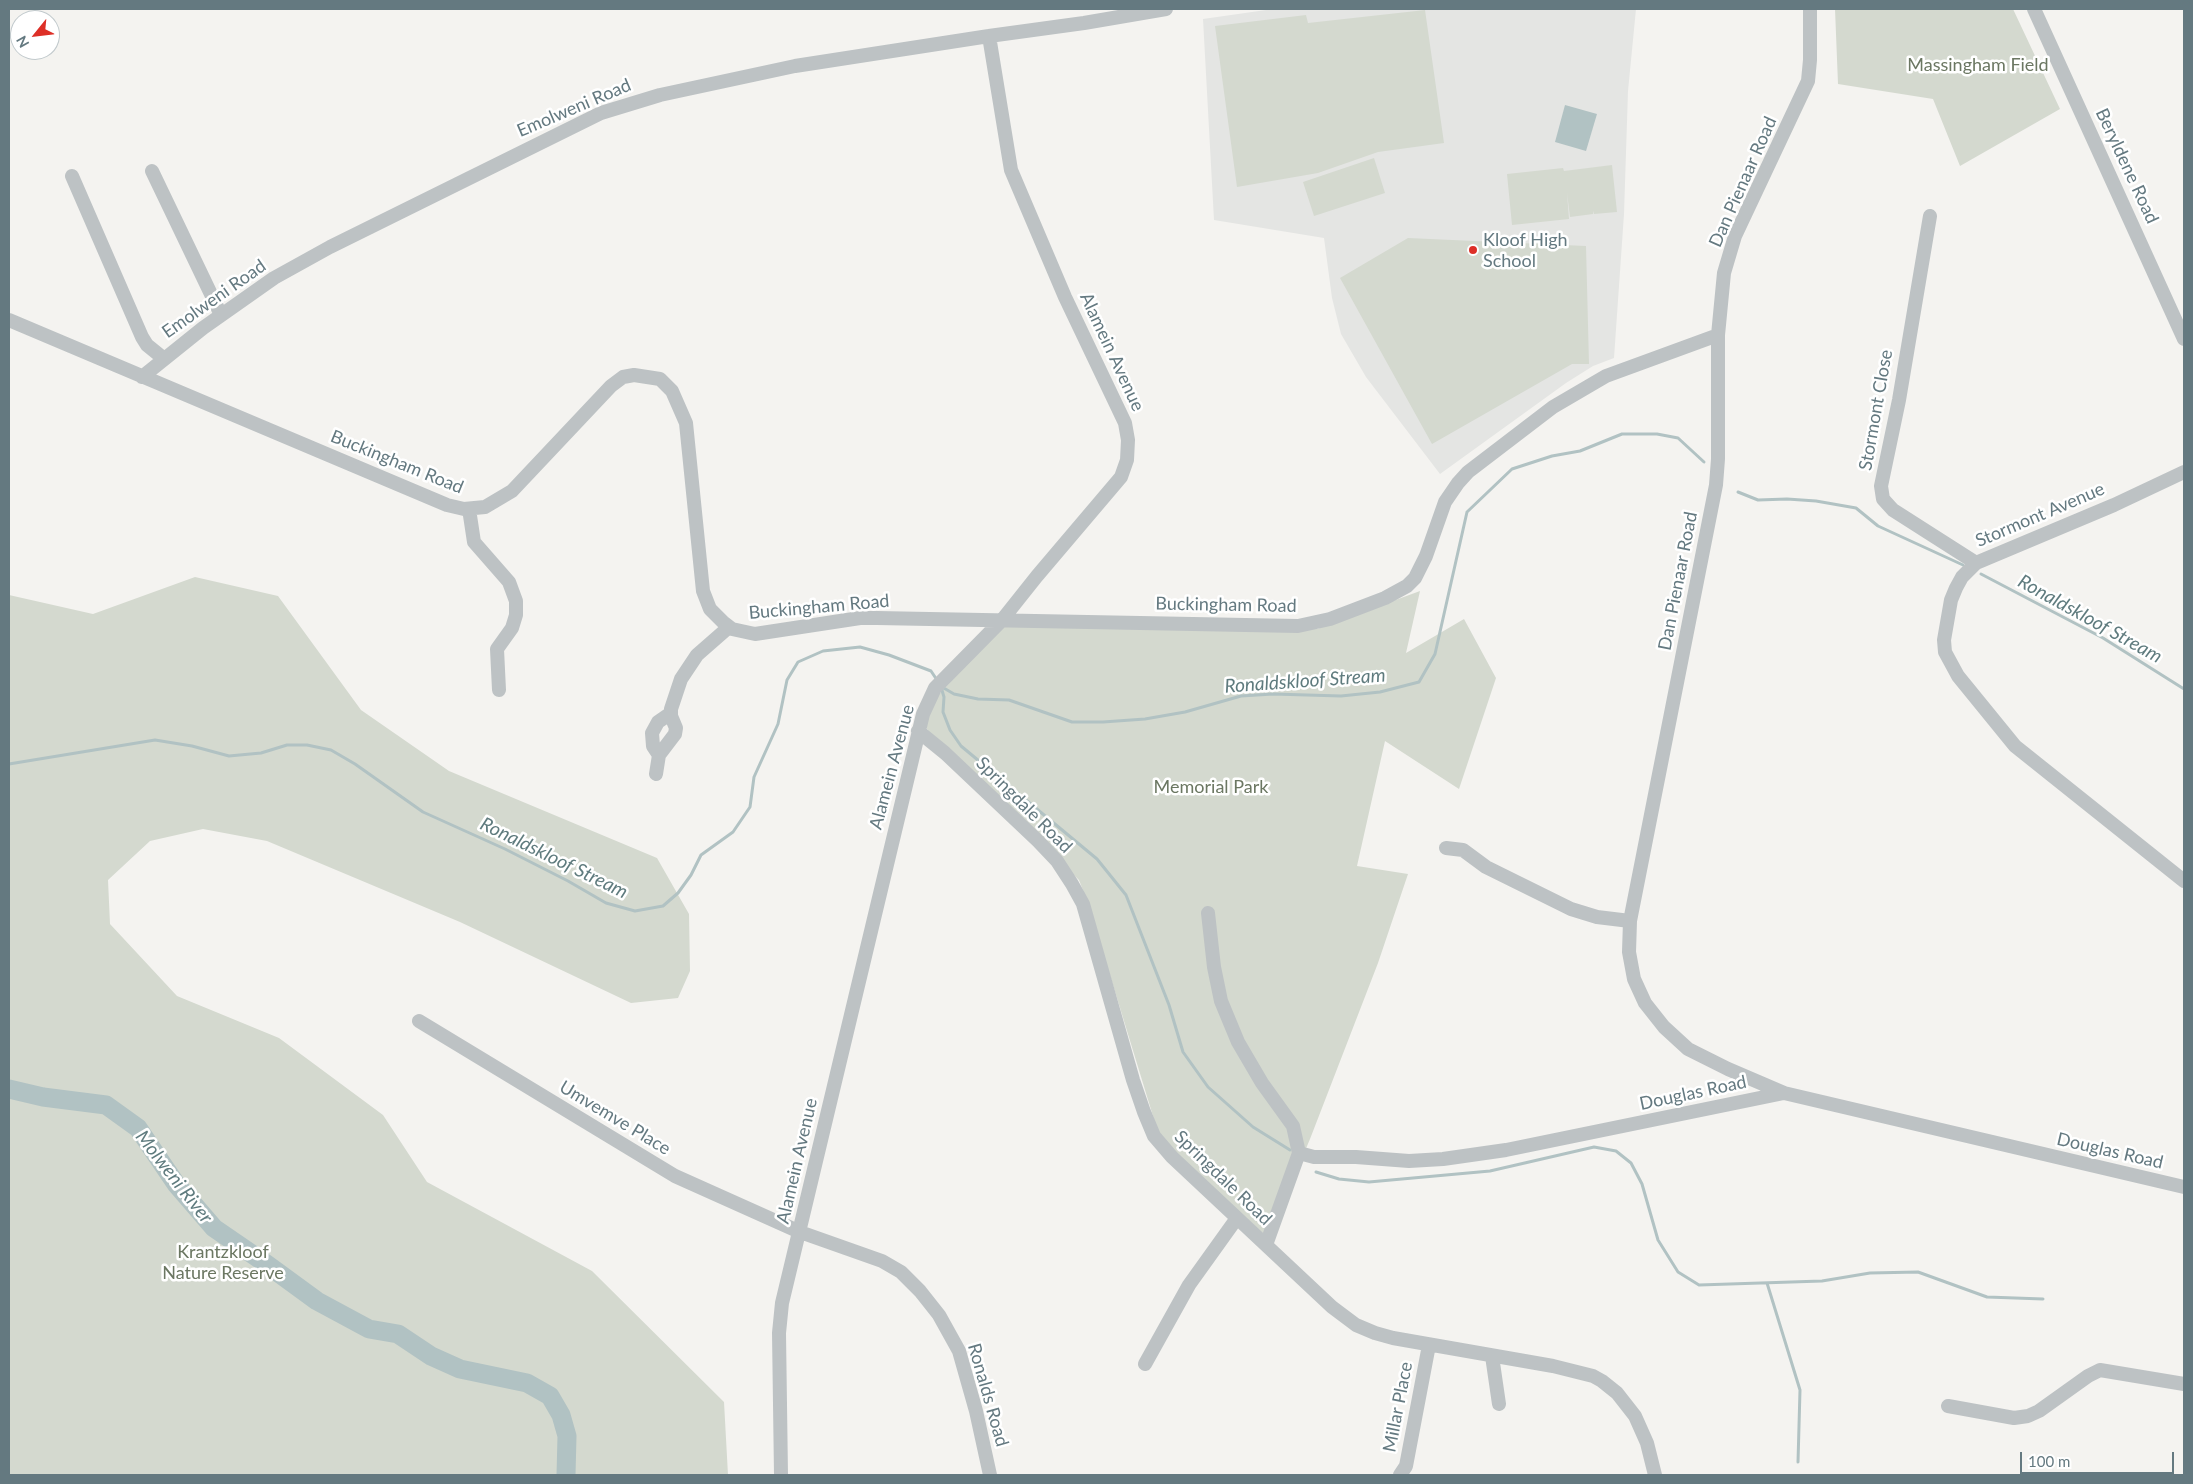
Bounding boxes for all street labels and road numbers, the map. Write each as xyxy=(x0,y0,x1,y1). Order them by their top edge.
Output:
street label: Emolweni Road xyxy=(514,74,634,142)
street label: Beryldene Road xyxy=(2091,105,2163,227)
street label: Dan Pienaar Road xyxy=(1705,113,1781,251)
street label: Emolweni Road xyxy=(158,255,270,343)
street label: Alamein Avenue xyxy=(1075,289,1149,415)
street label: Stormont Close xyxy=(1855,348,1897,472)
street label: Buckingham Road xyxy=(327,426,467,498)
street label: Stormont Avenue xyxy=(1972,478,2108,552)
street label: Dan Pienaar Road xyxy=(1654,510,1702,652)
street label: Buckingham Road xyxy=(748,590,890,624)
street label: Buckingham Road xyxy=(1155,593,1297,617)
street label: Alamein Avenue xyxy=(865,702,919,832)
street label: Springdale Road xyxy=(971,752,1077,858)
street label: Douglas Road xyxy=(1638,1071,1748,1115)
street label: Umvemve Place xyxy=(556,1076,674,1160)
street label: Alamein Avenue xyxy=(772,1096,822,1226)
street label: Springdale Road xyxy=(1170,1126,1276,1230)
street label: Douglas Road xyxy=(2055,1128,2165,1174)
street label: Ronalds Road xyxy=(963,1341,1013,1449)
street label: Millar Place xyxy=(1379,1360,1417,1454)

